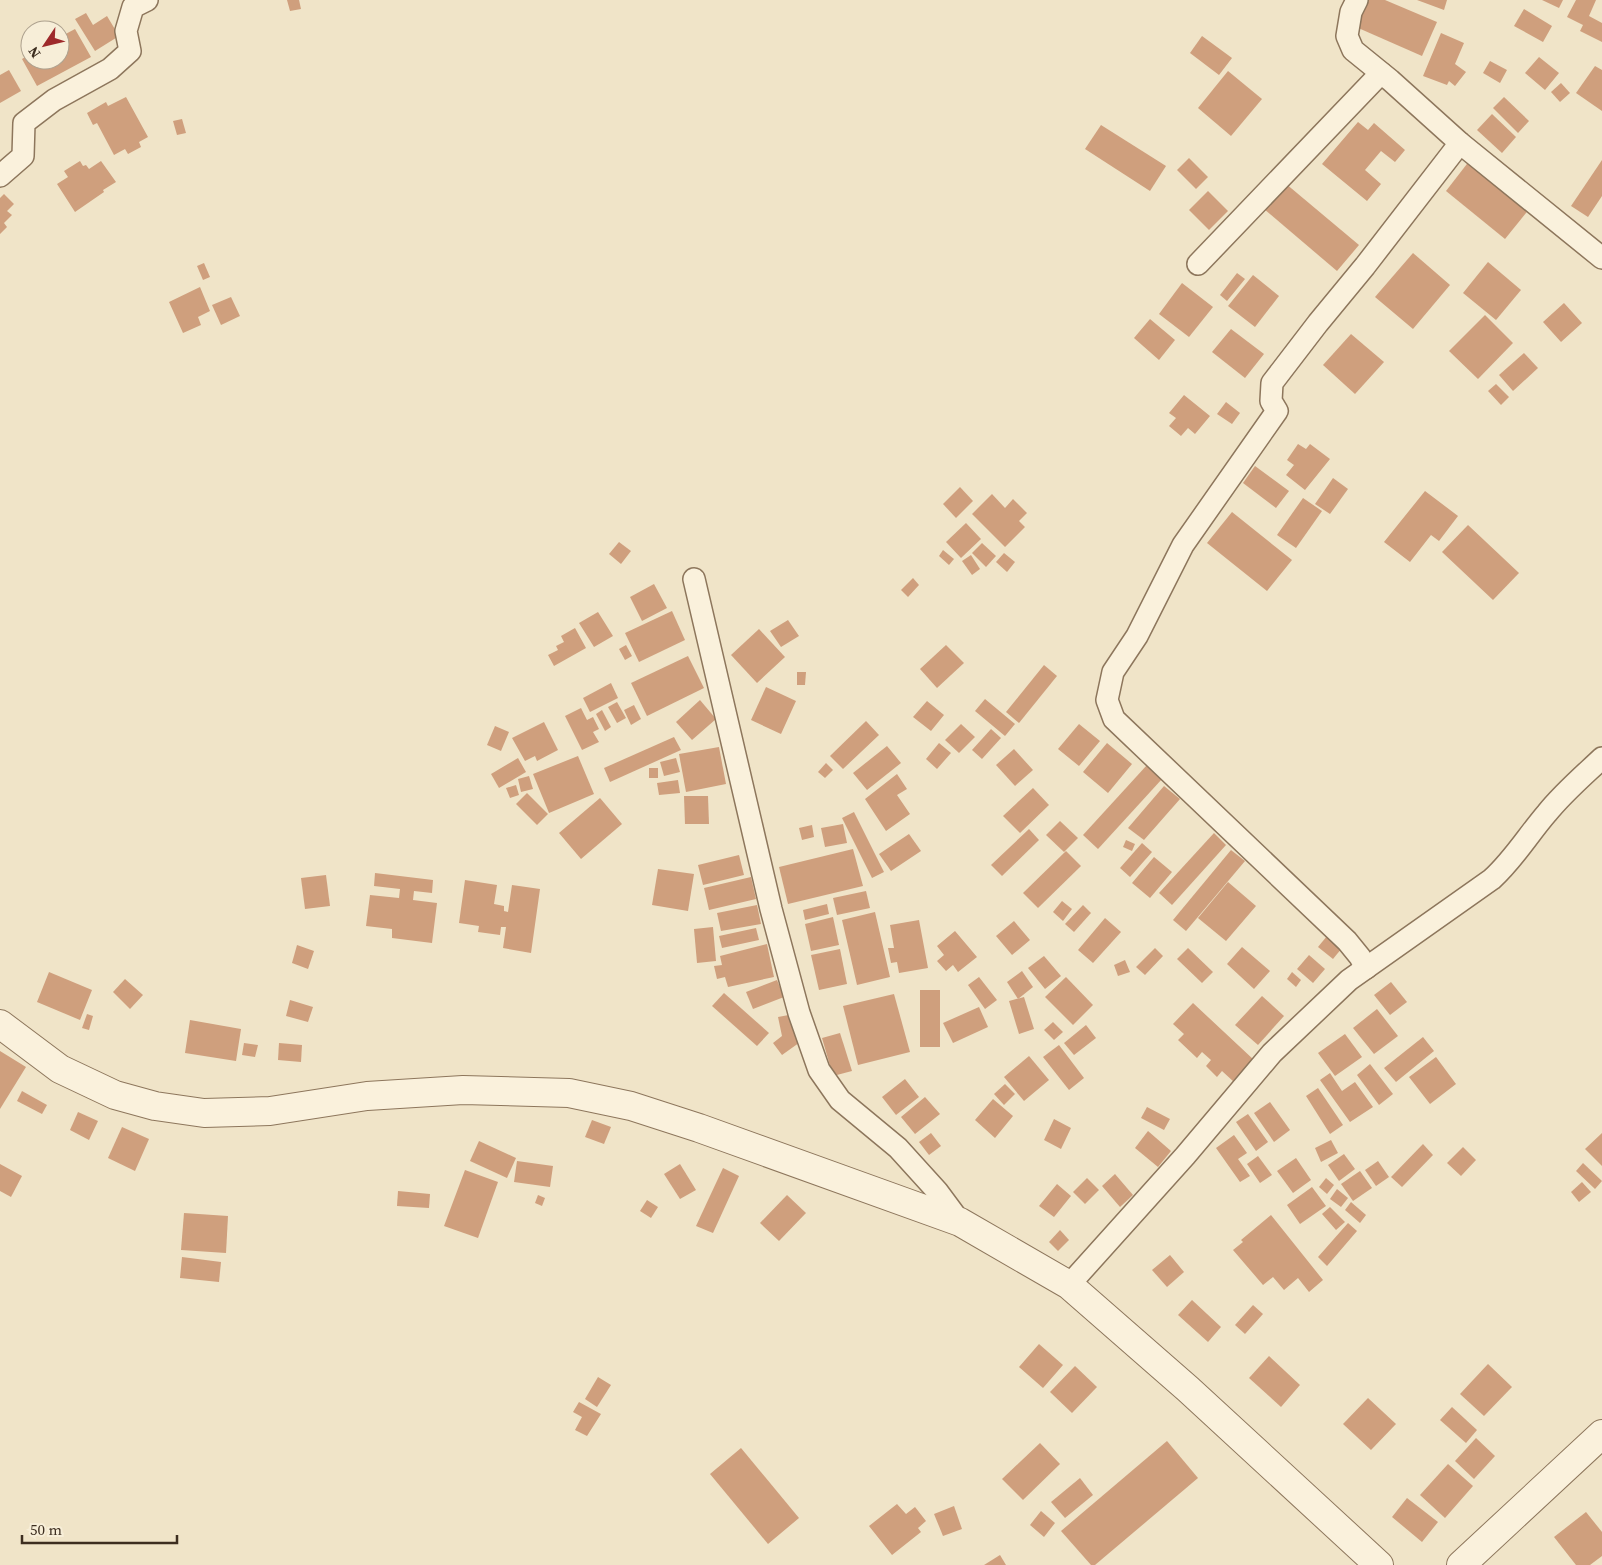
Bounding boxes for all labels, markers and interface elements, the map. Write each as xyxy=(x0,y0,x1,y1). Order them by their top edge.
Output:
north arrow xyxy=(20,20,70,70)
text: N xyxy=(23,43,45,62)
scale bar xyxy=(22,1512,178,1544)
text: 50 m xyxy=(30,1519,62,1540)

